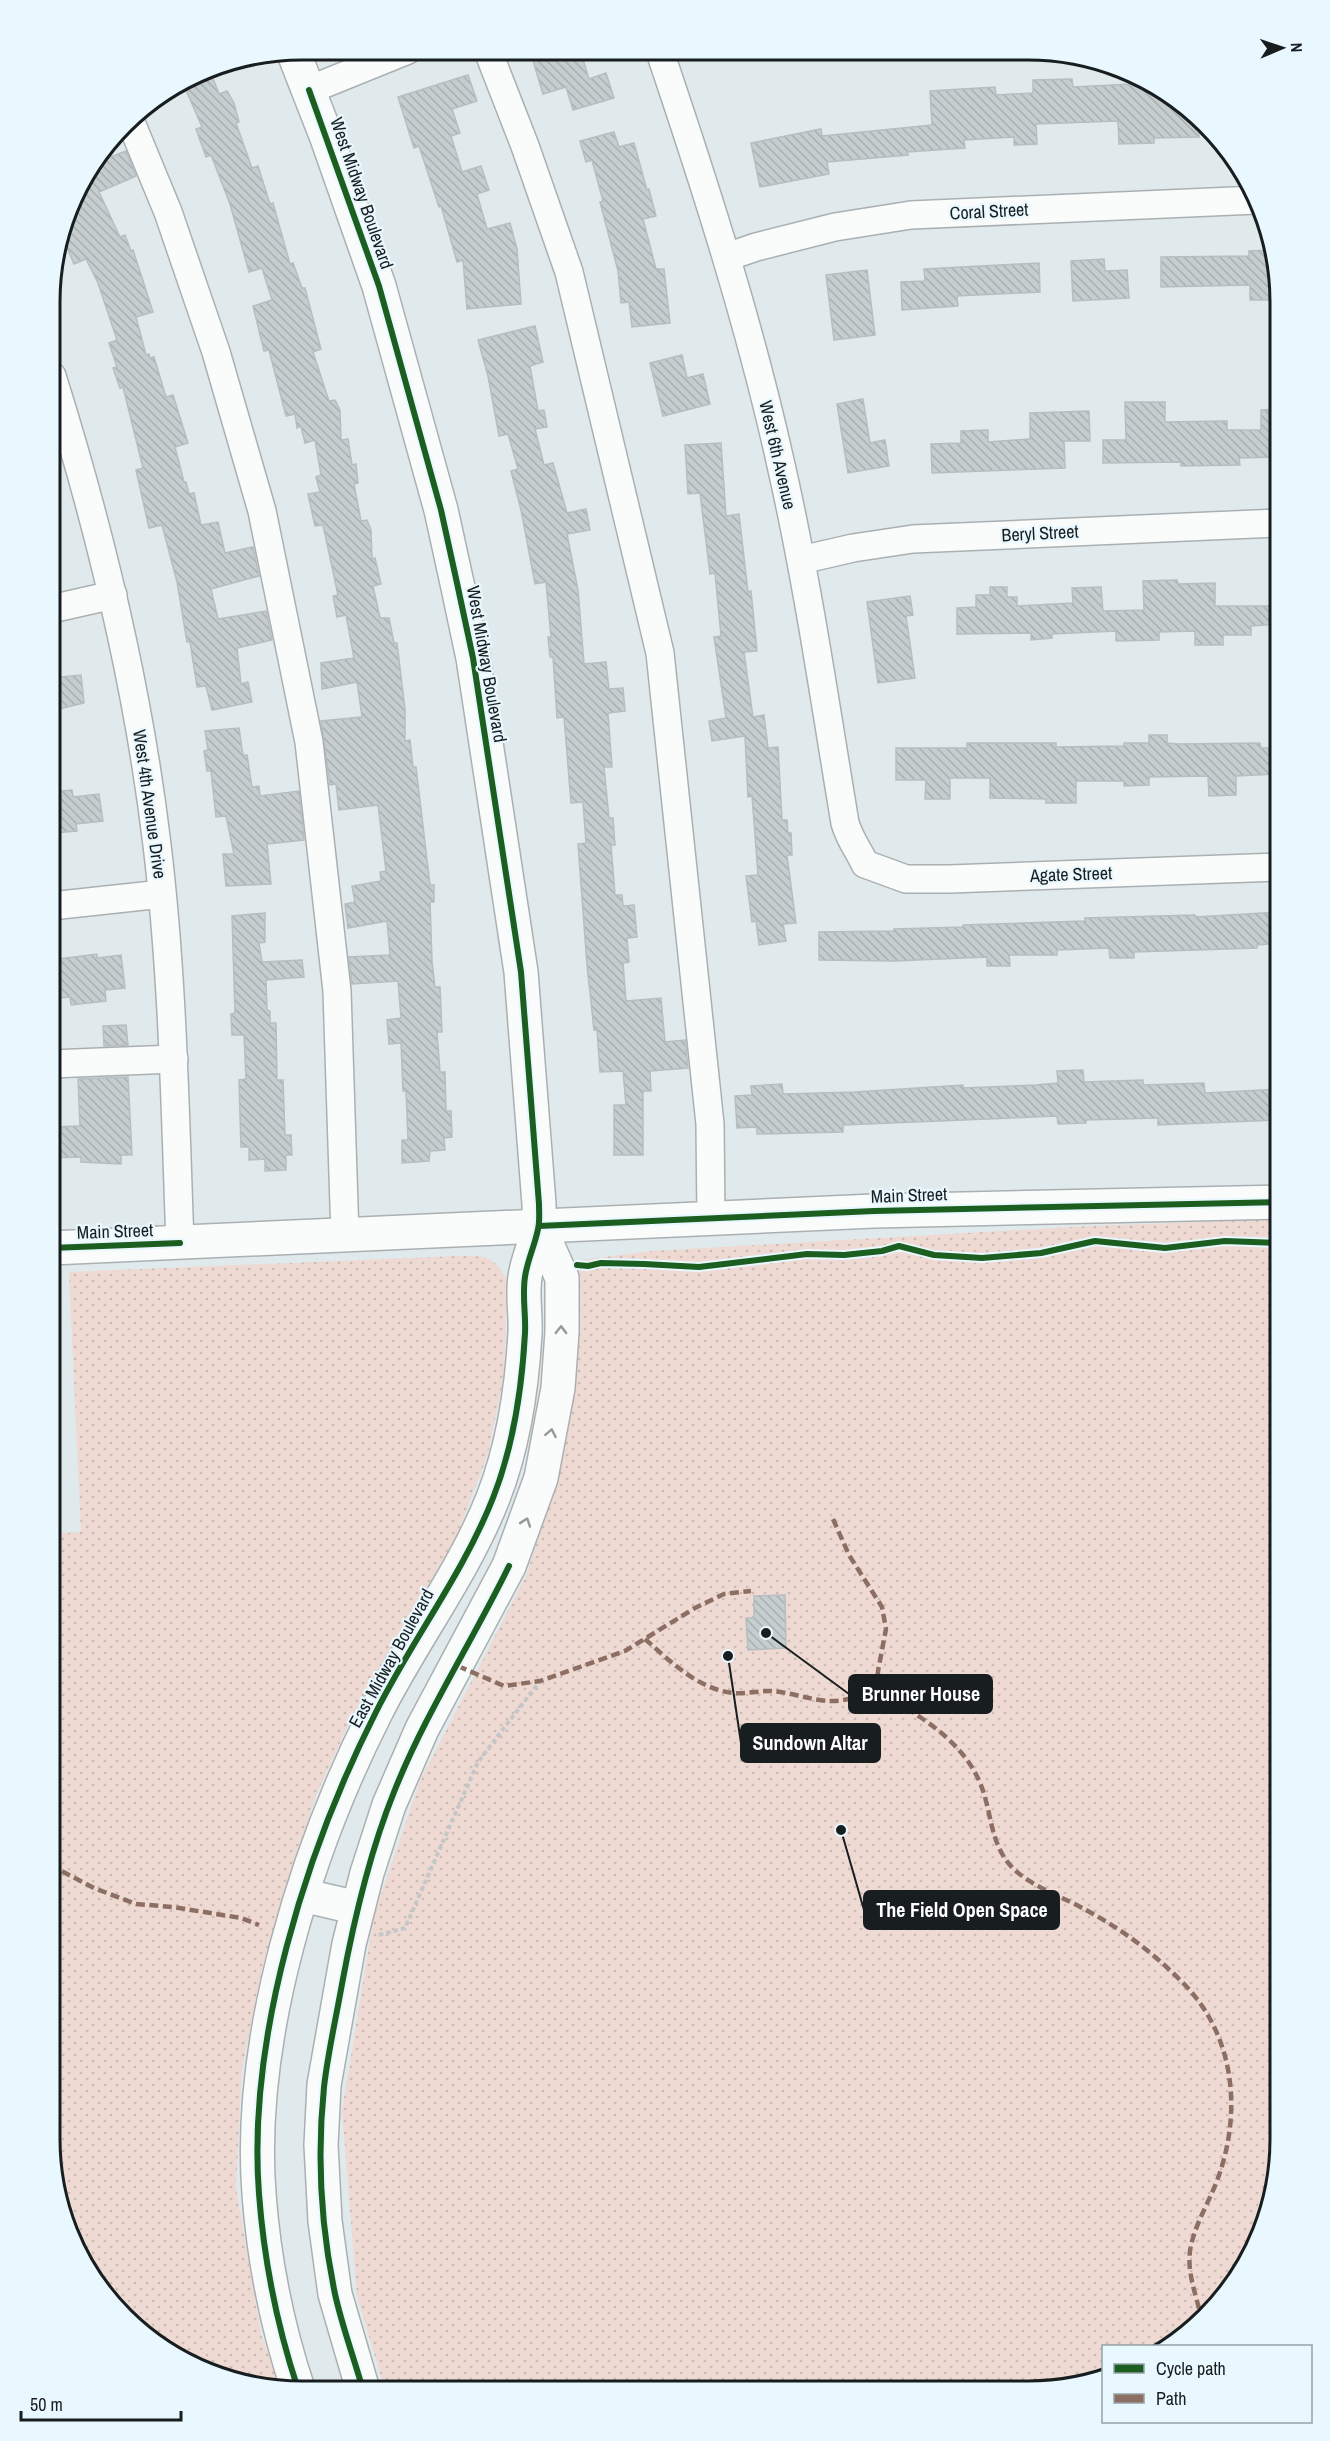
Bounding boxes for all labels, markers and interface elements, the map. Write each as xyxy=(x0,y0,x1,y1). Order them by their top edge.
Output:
north arrow xyxy=(1252,18,1312,78)
text: N xyxy=(1286,42,1308,53)
street label: West Midway Boulevard xyxy=(324,114,400,272)
street label: Coral Street xyxy=(949,196,1029,226)
street label: West 6th Avenue xyxy=(753,398,803,512)
street label: Beryl Street xyxy=(1001,518,1079,548)
street label: West Midway Boulevard xyxy=(461,584,513,744)
street label: West 4th Avenue Drive xyxy=(127,728,173,880)
street label: Agate Street xyxy=(1029,860,1112,888)
street label: Main Street xyxy=(870,1181,948,1209)
street label: Main Street xyxy=(76,1217,154,1245)
one-way arrow xyxy=(555,1325,568,1334)
one-way arrow xyxy=(544,1428,556,1438)
one-way arrow xyxy=(518,1517,531,1528)
street label: East Midway Boulevard xyxy=(342,1584,440,1732)
callout: Brunner House xyxy=(849,1675,992,1713)
text: Brunner House xyxy=(862,1680,980,1707)
callout: Sundown Altar xyxy=(741,1724,880,1762)
text: Sundown Altar xyxy=(752,1729,868,1756)
callout: The Field Open Space xyxy=(864,1891,1059,1929)
text: The Field Open Space xyxy=(876,1896,1048,1923)
legend xyxy=(1102,2345,1312,2423)
text: Cycle path xyxy=(1156,2356,1226,2381)
scale bar xyxy=(21,2384,182,2422)
text: Path xyxy=(1156,2386,1186,2411)
text: 50 m xyxy=(30,2392,63,2417)

